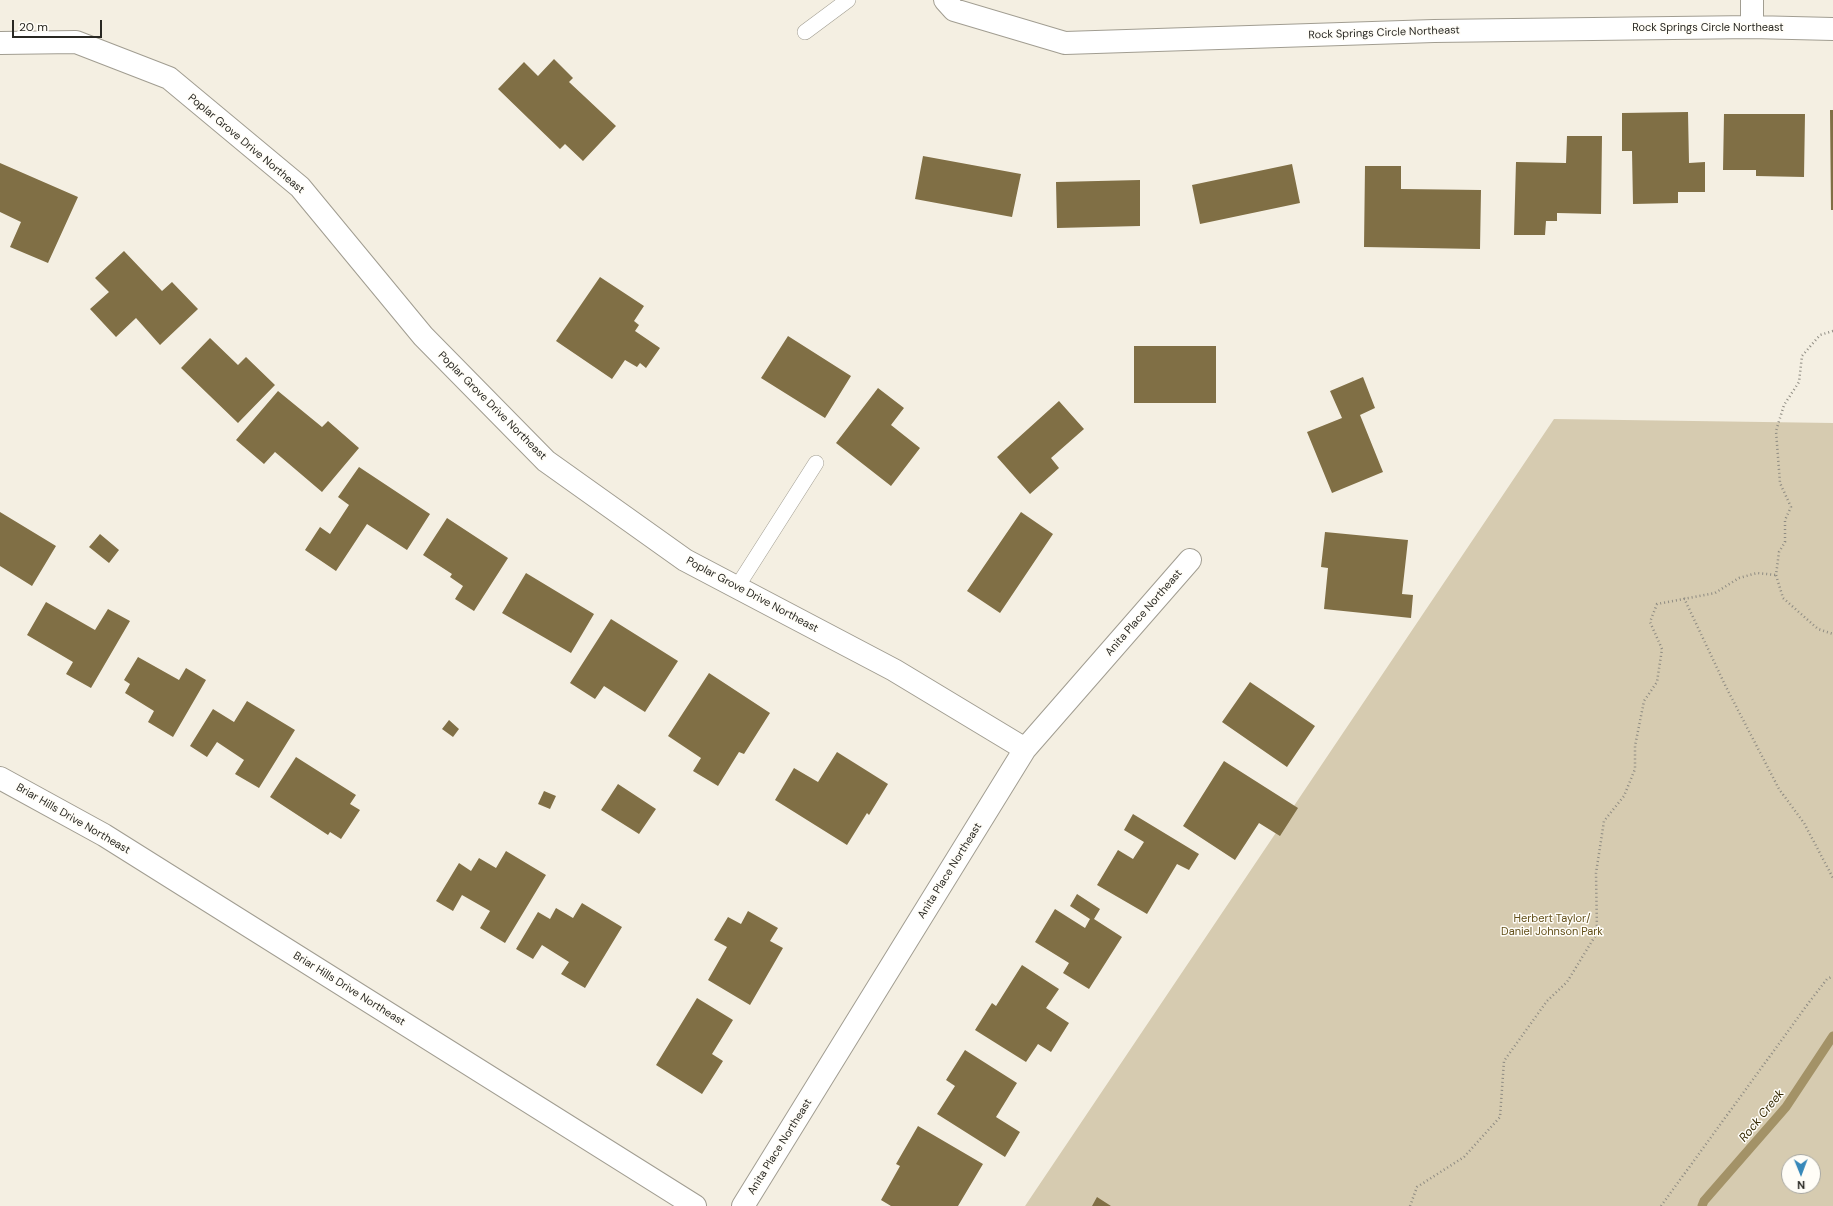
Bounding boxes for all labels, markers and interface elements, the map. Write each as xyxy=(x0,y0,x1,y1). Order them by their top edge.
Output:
scale bar xyxy=(14,12,104,38)
text: 20 m xyxy=(19,19,48,35)
street label: Rock Springs Circle Northeast xyxy=(1632,21,1784,35)
street label: Rock Springs Circle Northeast xyxy=(1308,24,1460,42)
street label: Poplar Grove Drive Northeast xyxy=(185,91,307,197)
street label: Poplar Grove Drive Northeast xyxy=(435,349,549,463)
street label: Poplar Grove Drive Northeast xyxy=(684,555,820,635)
street label: Anita Place Northeast xyxy=(1103,567,1185,659)
street label: Briar Hills Drive Northeast xyxy=(14,781,132,857)
street label: Anita Place Northeast xyxy=(915,821,985,921)
park label: Herbert Taylor/ Daniel Johnson Park xyxy=(1501,912,1603,938)
street label: Briar Hills Drive Northeast xyxy=(291,949,407,1029)
water label: Rock Creek xyxy=(1737,1087,1787,1145)
street label: Anita Place Northeast xyxy=(745,1097,815,1197)
north arrow xyxy=(1781,1154,1821,1194)
text: N xyxy=(1797,1178,1805,1192)

